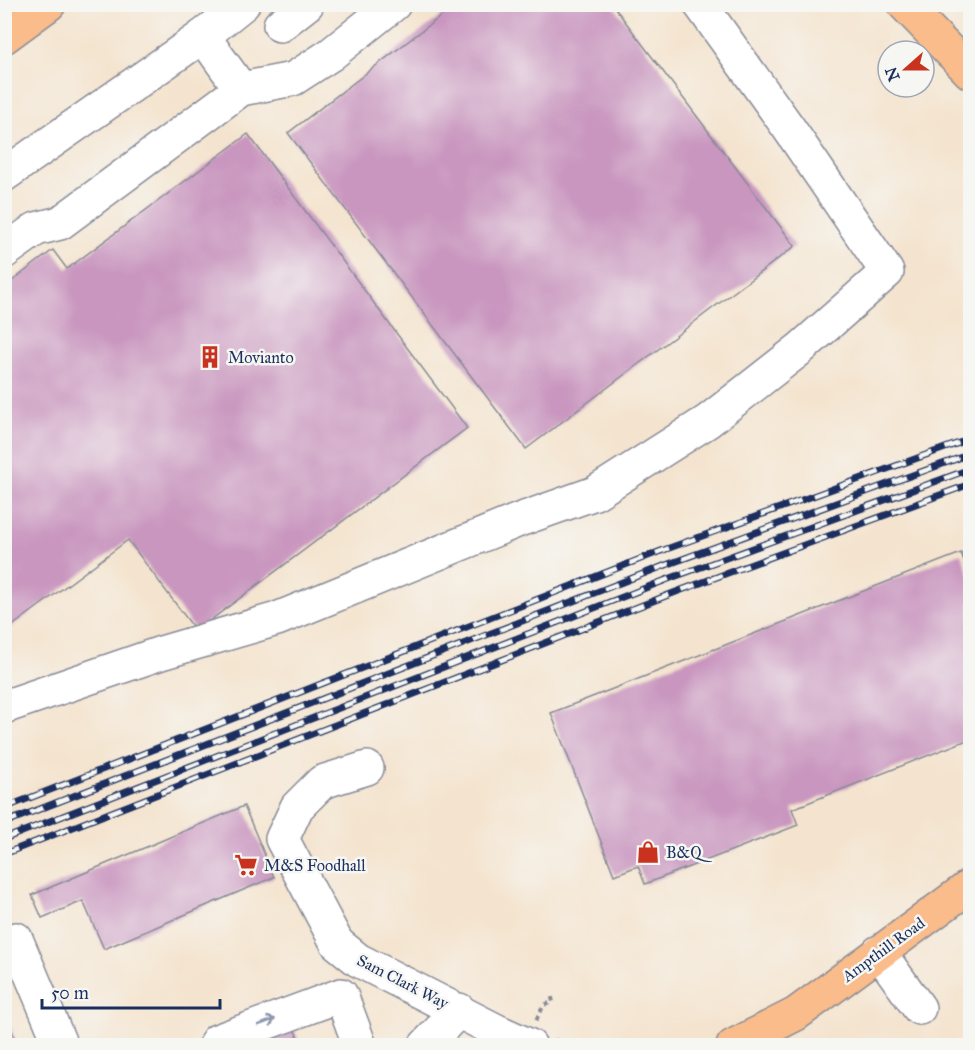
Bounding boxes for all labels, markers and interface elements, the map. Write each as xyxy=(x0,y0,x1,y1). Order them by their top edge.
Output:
north arrow xyxy=(876,39,936,99)
text: N xyxy=(881,64,904,84)
building icon: Movianto xyxy=(197,344,223,370)
place label: Movianto xyxy=(228,348,294,367)
shop icon: B&Q xyxy=(635,839,661,865)
place label: B&Q xyxy=(666,843,713,862)
supermarket icon: M&S Foodhall xyxy=(233,852,259,878)
place label: M&S Foodhall xyxy=(264,856,366,875)
street label: Ampthill Road xyxy=(838,913,928,986)
street label: Sam Clark Way xyxy=(354,950,452,1013)
scale bar xyxy=(42,972,220,1010)
text: 50 m xyxy=(51,982,89,1004)
one-way arrow xyxy=(257,1016,276,1027)

